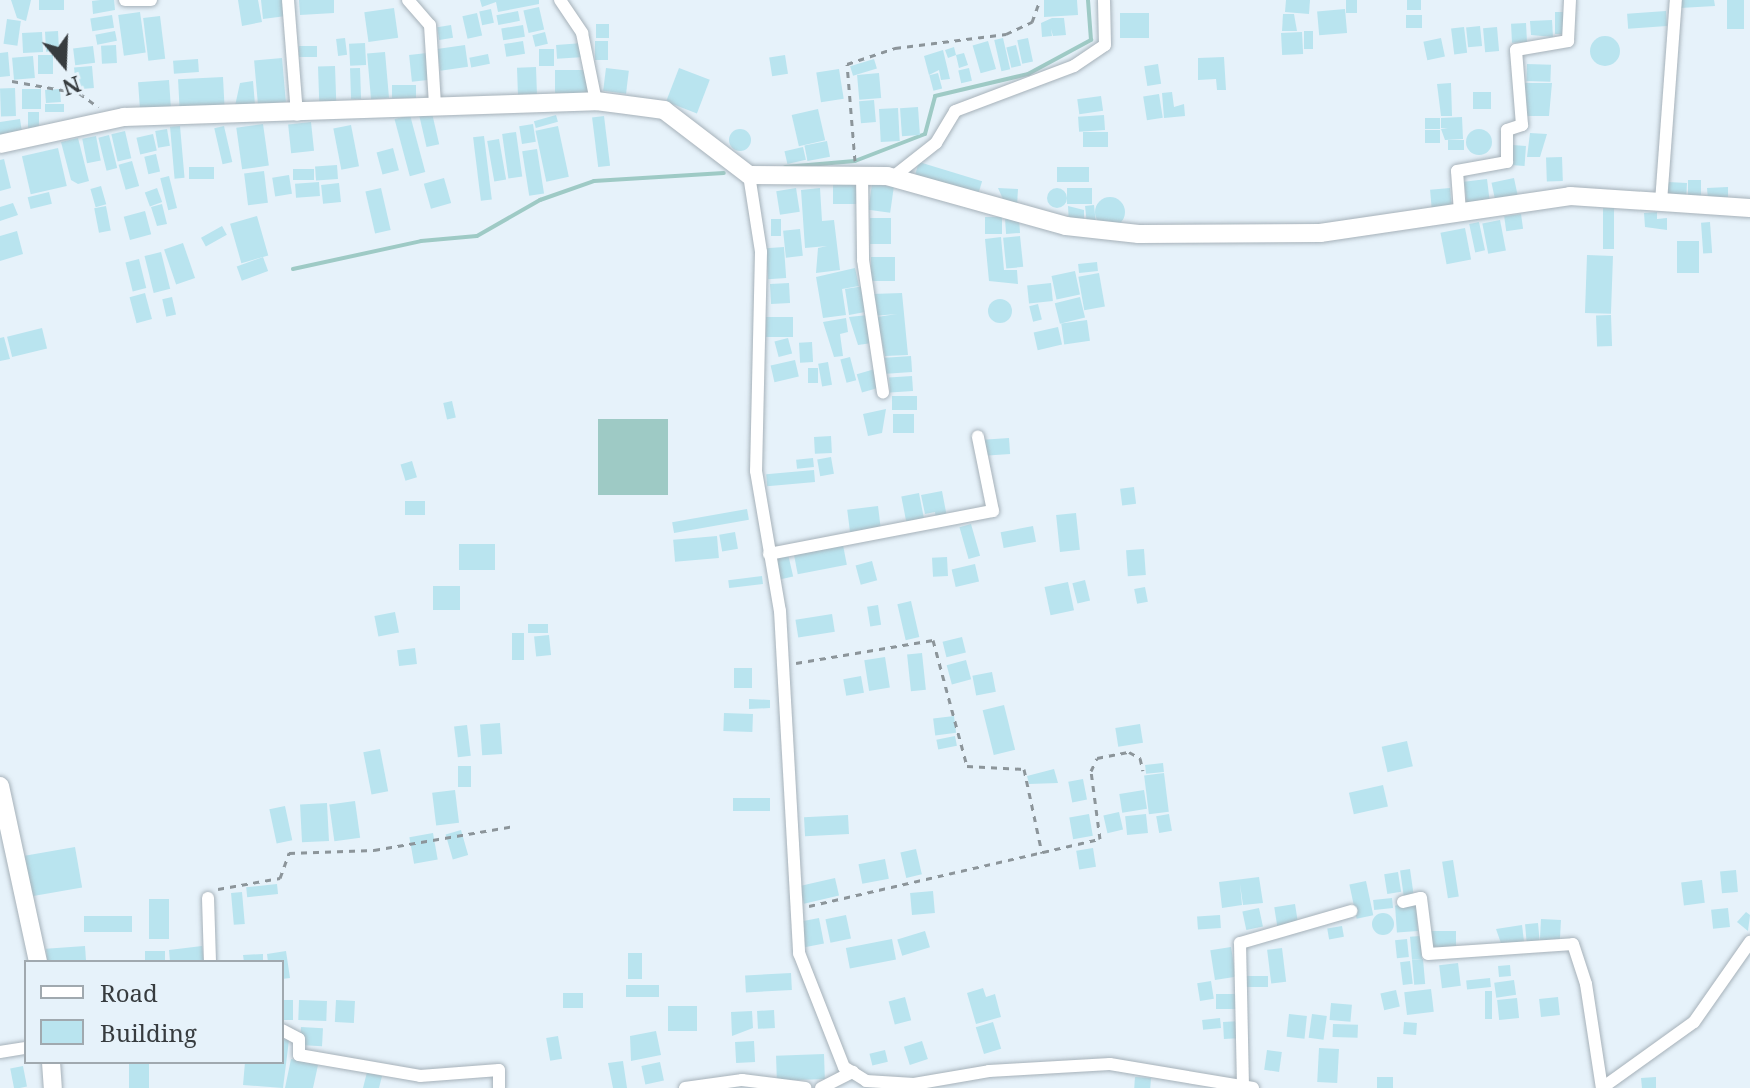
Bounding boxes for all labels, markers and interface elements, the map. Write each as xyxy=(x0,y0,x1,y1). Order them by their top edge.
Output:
north arrow xyxy=(24,24,104,104)
text: N xyxy=(59,70,85,104)
legend xyxy=(24,960,284,1064)
text: Road xyxy=(100,976,158,1009)
text: Building xyxy=(100,1016,197,1049)

